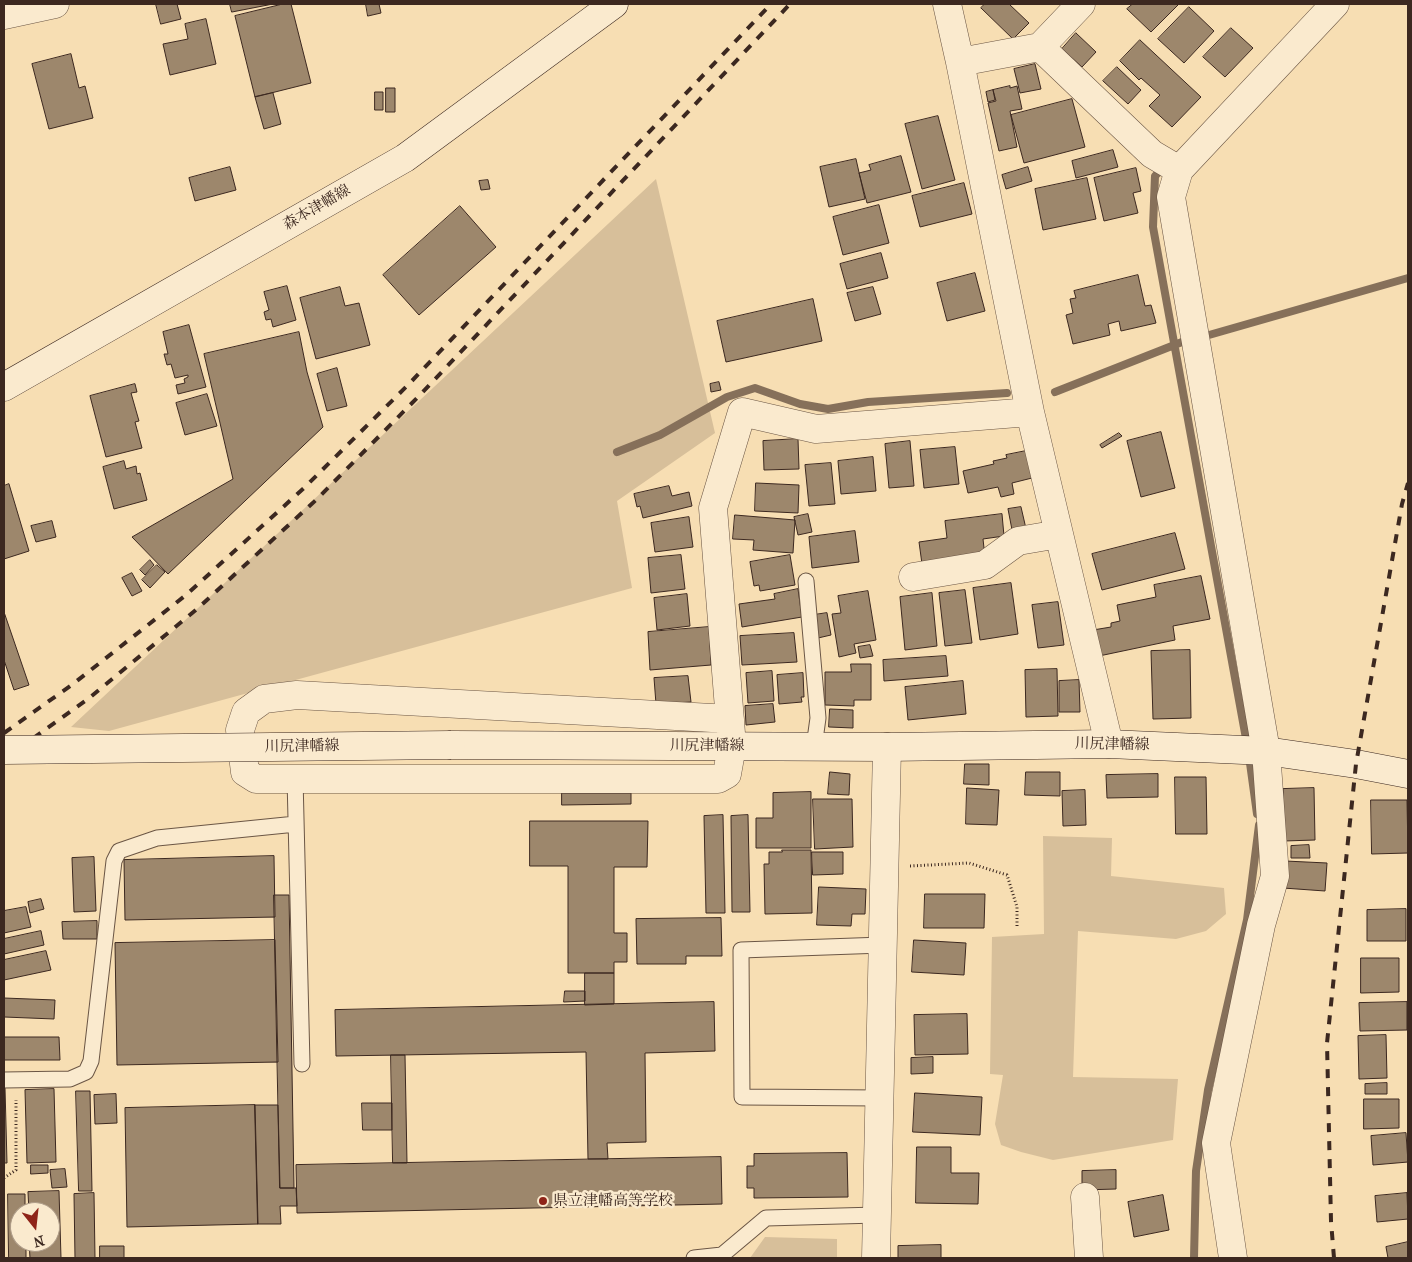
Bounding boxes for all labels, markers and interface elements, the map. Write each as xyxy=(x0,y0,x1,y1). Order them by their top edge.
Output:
street label: 森本津幡線 xyxy=(280,181,354,235)
street label: 川尻津幡線 xyxy=(1074,735,1150,755)
street label: 川尻津幡線 xyxy=(264,737,340,757)
street label: 川尻津幡線 xyxy=(670,737,744,755)
place label: 県立津幡高等学校 xyxy=(553,1192,673,1210)
marker: 県立津幡高等学校 xyxy=(537,1195,549,1207)
north arrow xyxy=(10,1202,60,1252)
text: N xyxy=(32,1231,46,1251)

